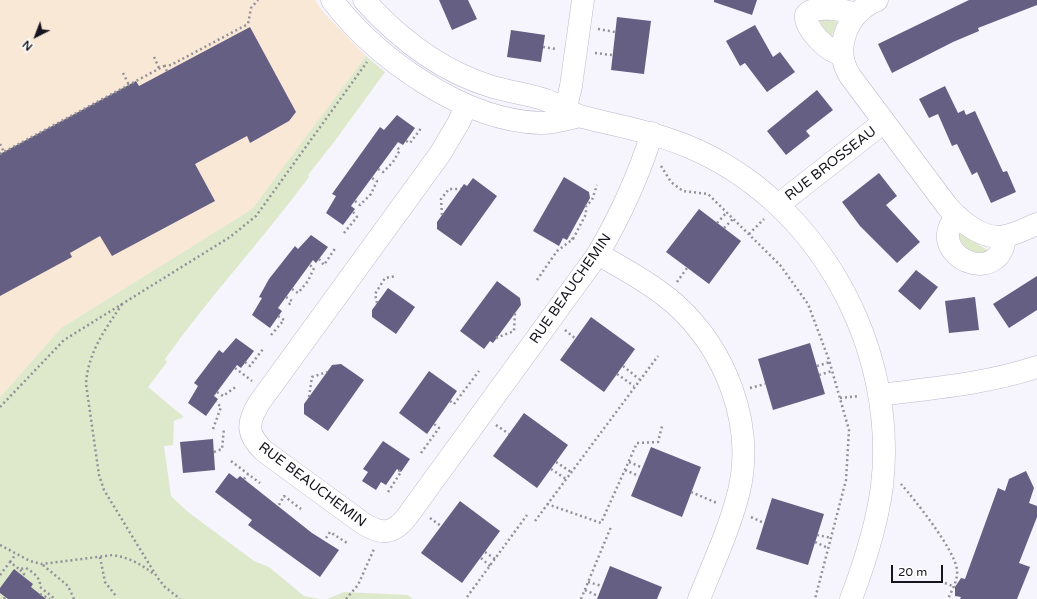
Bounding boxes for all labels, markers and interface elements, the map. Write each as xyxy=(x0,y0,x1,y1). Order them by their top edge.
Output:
north arrow xyxy=(16,16,56,56)
text: N xyxy=(20,38,35,53)
street label: RUE BROSSEAU xyxy=(782,123,880,205)
street label: RUE BEAUCHEMIN xyxy=(527,231,615,347)
street label: RUE BEAUCHEMIN xyxy=(255,439,369,531)
scale bar xyxy=(893,557,945,583)
text: 20 m xyxy=(898,565,927,579)

